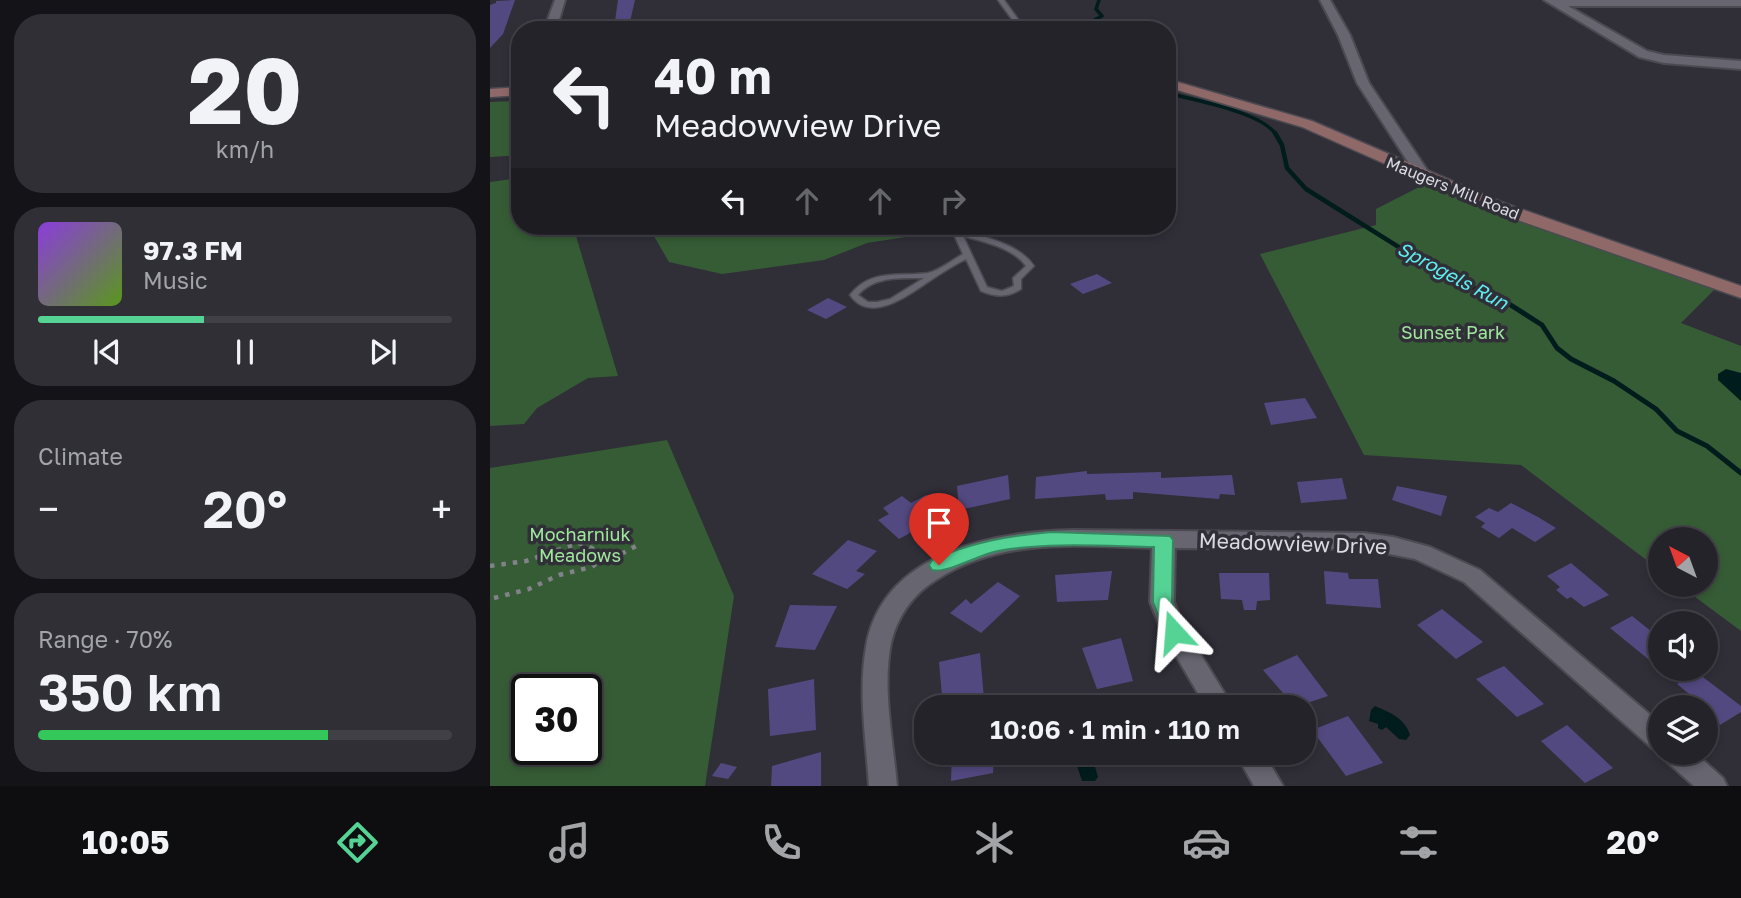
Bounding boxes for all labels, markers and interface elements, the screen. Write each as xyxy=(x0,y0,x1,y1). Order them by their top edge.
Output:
text: 20 xyxy=(188,35,302,144)
text: 40 m xyxy=(654,46,772,105)
icon: left xyxy=(539,49,630,140)
text: Meadowview Drive xyxy=(654,106,941,144)
text: km/h xyxy=(216,135,274,163)
street label: Maugers Mill Road xyxy=(1384,152,1522,224)
icon: left xyxy=(715,182,753,220)
icon: ahead xyxy=(788,182,826,220)
icon: ahead xyxy=(861,182,899,220)
icon: right xyxy=(934,182,972,220)
text: 97.3 FM xyxy=(143,235,243,266)
water label: Sprogels Run xyxy=(1394,236,1513,314)
text: Music xyxy=(143,266,208,294)
park label: Sunset Park xyxy=(1401,321,1505,343)
icon: previous xyxy=(88,333,126,371)
icon: pause xyxy=(226,333,264,371)
icon: next xyxy=(364,333,402,371)
text: Climate xyxy=(38,442,123,470)
text: 20° xyxy=(203,477,287,539)
text: − xyxy=(38,486,59,531)
text: + xyxy=(431,486,452,531)
pin xyxy=(909,493,969,565)
icon: arrive xyxy=(920,504,958,542)
park label: Mocharniuk Meadows xyxy=(529,523,631,566)
street label: Meadowview Drive xyxy=(1198,527,1388,559)
north arrow xyxy=(1648,527,1718,597)
map controls xyxy=(1648,527,1718,765)
position arrow xyxy=(1137,595,1211,669)
button: sound xyxy=(1648,611,1718,681)
text: Range · 70% xyxy=(38,625,172,653)
text: 350 km xyxy=(38,660,222,722)
speed limit sign: 30 xyxy=(511,674,602,765)
button: layers xyxy=(1648,695,1718,765)
text: 10:06 · 1 min · 110 m xyxy=(990,714,1240,745)
icon: directions xyxy=(333,818,382,867)
icon: music xyxy=(545,818,594,867)
icon: phone xyxy=(757,818,806,867)
icon: climate xyxy=(970,818,1019,867)
icon: car xyxy=(1182,818,1231,867)
icon: filters xyxy=(1394,818,1443,867)
text: 10:05 xyxy=(82,823,169,861)
text: 20° xyxy=(1606,823,1659,861)

